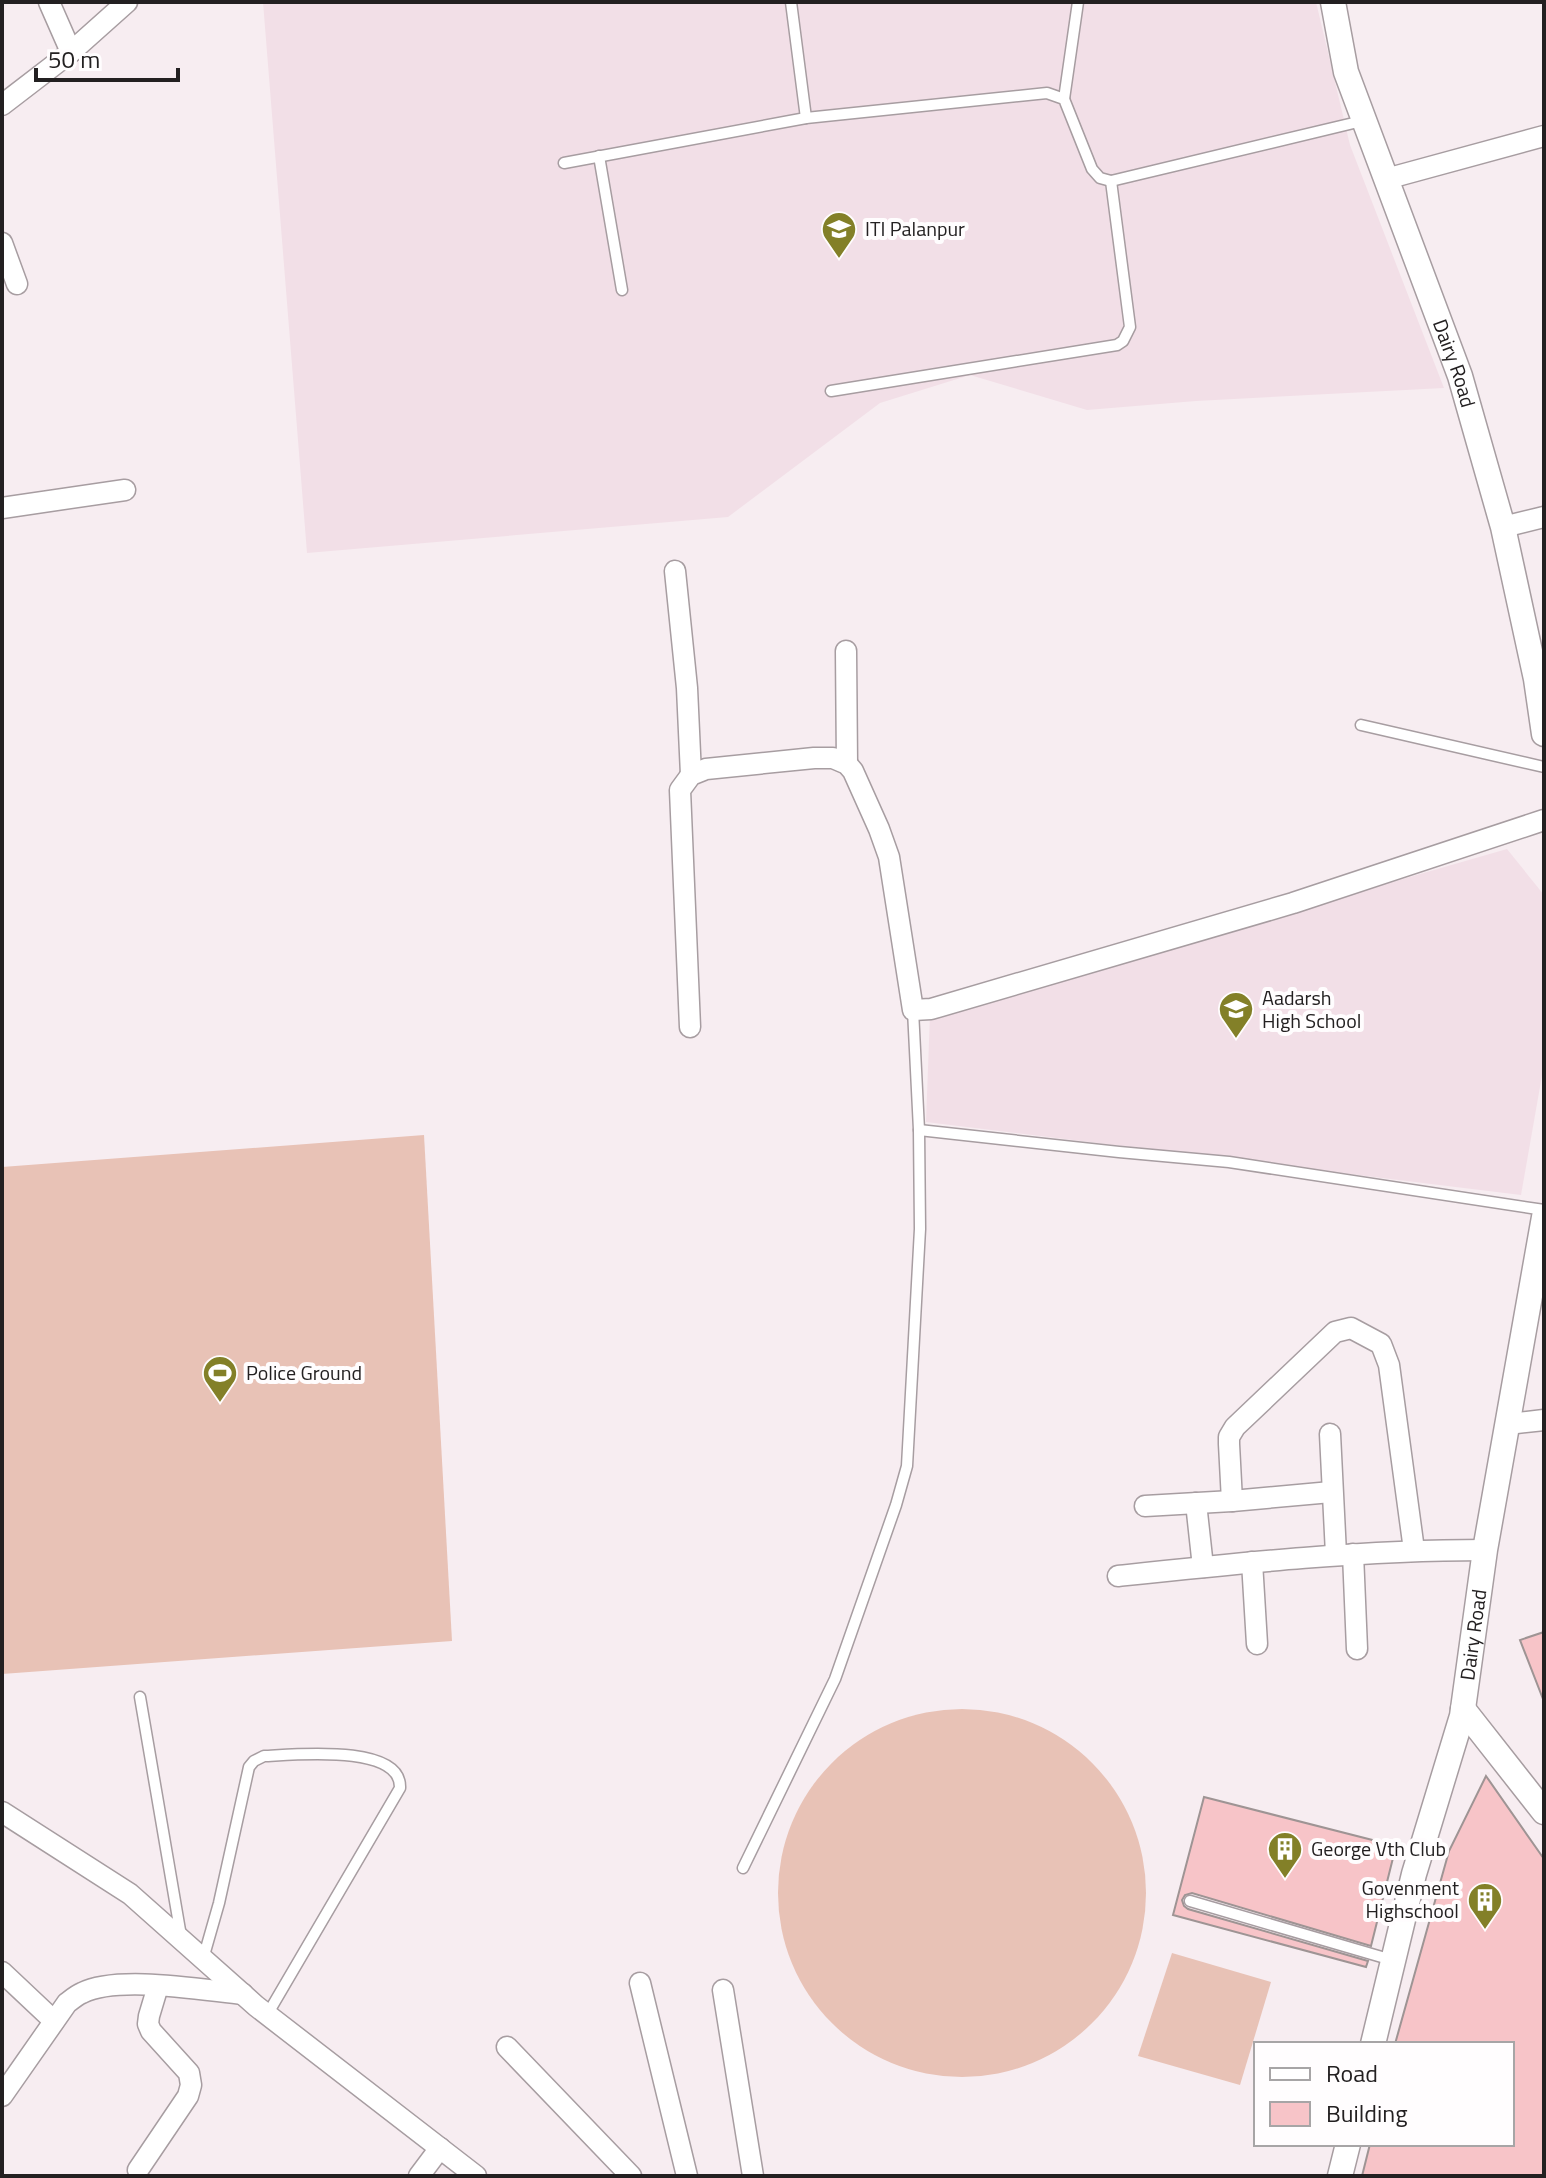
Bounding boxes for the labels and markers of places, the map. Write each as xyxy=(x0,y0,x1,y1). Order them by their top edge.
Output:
school or university icon: ITI Palanpur xyxy=(820,210,858,260)
place label: ITI Palanpur xyxy=(865,213,965,244)
place label: Aadarsh High School xyxy=(1262,982,1361,1036)
school or university icon: Aadarsh High School xyxy=(1217,990,1255,1040)
sports icon: Police Ground xyxy=(201,1354,239,1404)
place label: Police Ground xyxy=(246,1357,362,1388)
building icon: George Vth Club xyxy=(1266,1830,1304,1880)
place label: George Vth Club xyxy=(1311,1833,1446,1864)
place label: Govenment Highschool xyxy=(1362,1872,1459,1926)
building icon: Govenment Highschool xyxy=(1466,1881,1504,1931)

